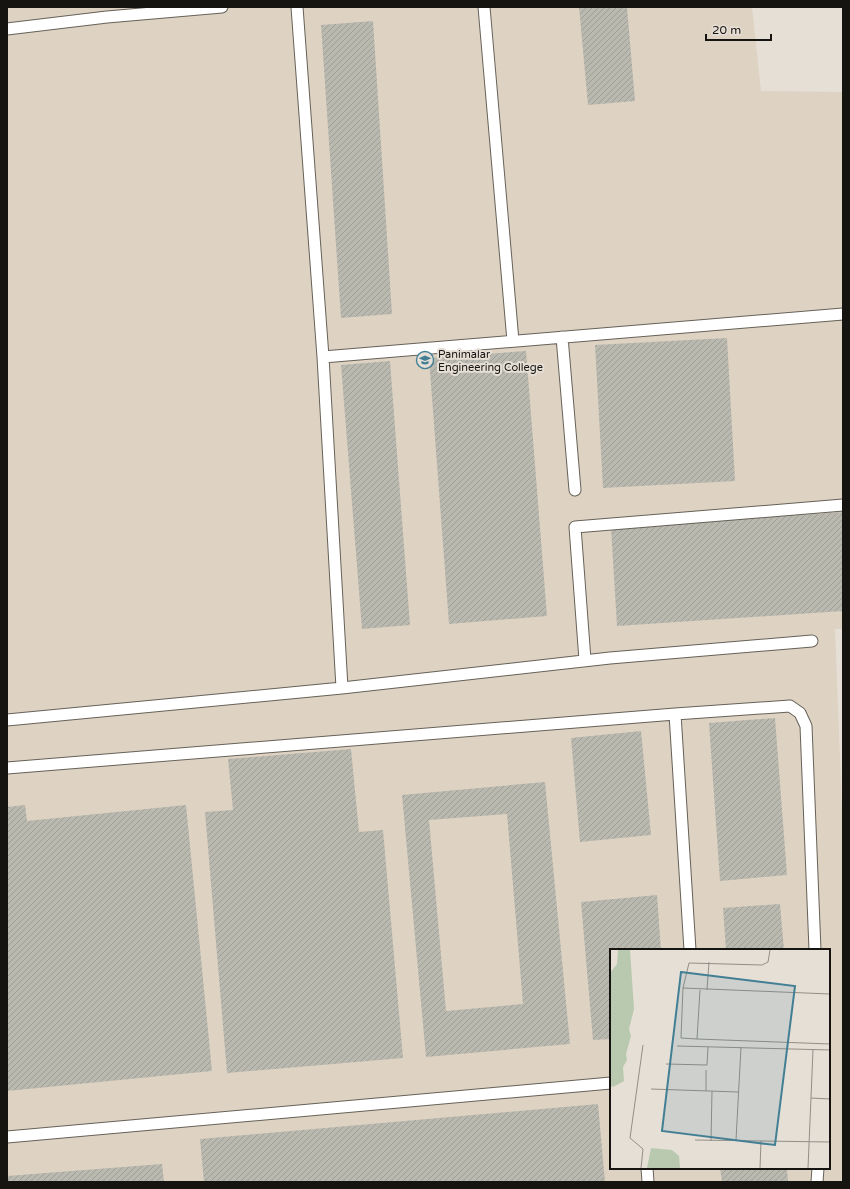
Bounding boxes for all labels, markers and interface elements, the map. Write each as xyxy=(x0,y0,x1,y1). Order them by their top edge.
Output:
scale bar xyxy=(706,16,771,42)
text: 20 m xyxy=(712,23,741,37)
place label: Panimalar Engineering College xyxy=(438,348,543,374)
school or university icon: Panimalar Engineering College xyxy=(415,350,435,370)
inset map xyxy=(610,949,830,1169)

